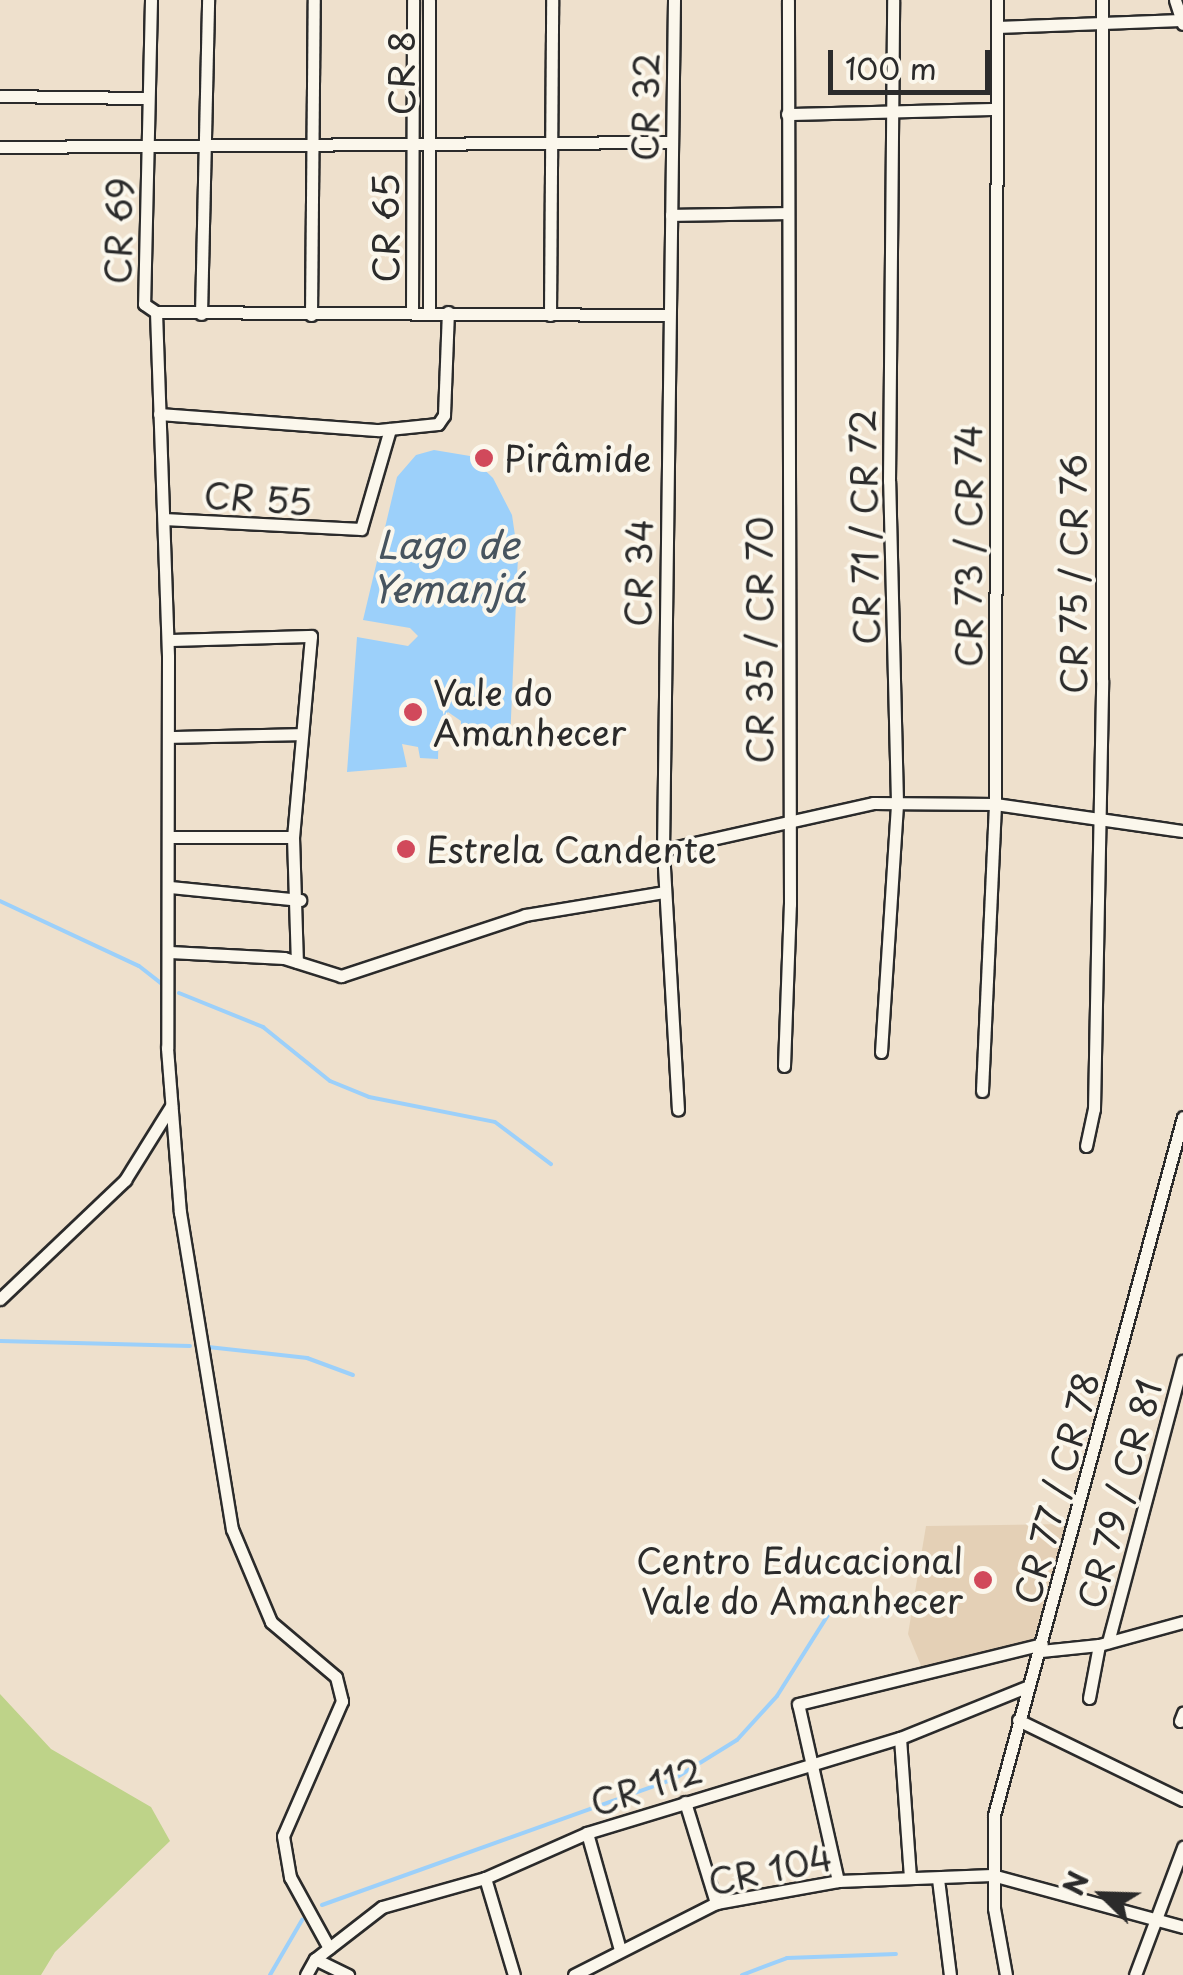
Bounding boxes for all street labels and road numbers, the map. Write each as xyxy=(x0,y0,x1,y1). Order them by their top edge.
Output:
street label: CR 8 xyxy=(380,30,422,116)
street label: CR 32 xyxy=(623,51,667,163)
street label: CR 65 xyxy=(364,173,406,283)
street label: CR 69 xyxy=(96,177,140,285)
street label: CR 71 / CR 72 xyxy=(841,406,887,648)
street label: CR 73 / CR 74 xyxy=(947,422,989,670)
street label: CR 75 / CR 76 xyxy=(1052,451,1094,697)
street label: CR 55 xyxy=(202,473,314,523)
street label: CR 35 / CR 70 xyxy=(738,513,780,767)
street label: CR 34 xyxy=(616,518,660,628)
street label: CR 77 / CR 78 xyxy=(1004,1365,1108,1611)
street label: CR 79 / CR 81 xyxy=(1068,1372,1170,1616)
street label: CR 112 xyxy=(584,1748,708,1824)
street label: CR 104 xyxy=(703,1835,837,1903)

